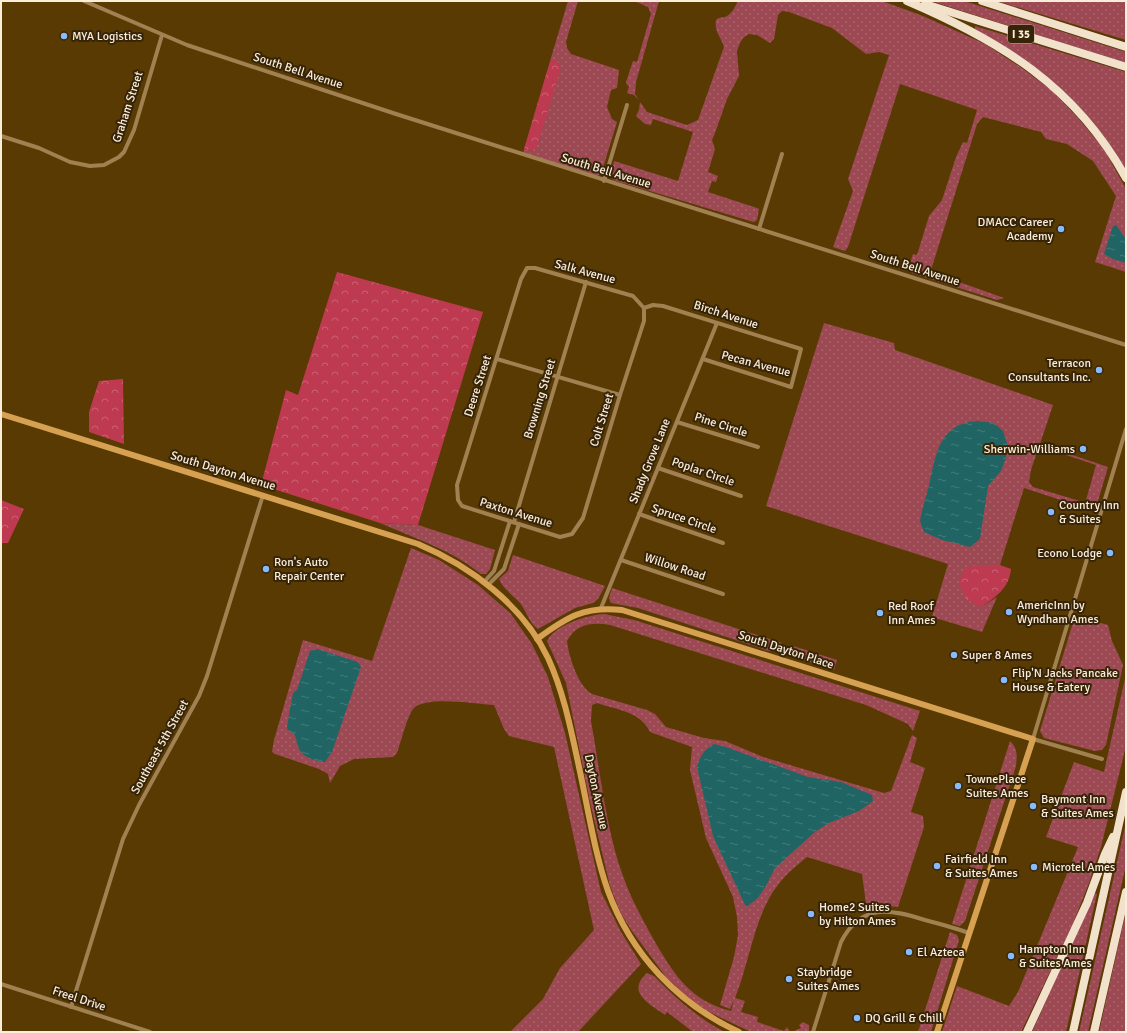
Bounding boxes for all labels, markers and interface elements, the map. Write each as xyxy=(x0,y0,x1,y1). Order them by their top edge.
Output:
road number: I 35 xyxy=(1008,25,1034,43)
place label: MYA Logistics xyxy=(72,29,142,44)
marker: MYA Logistics xyxy=(59,31,69,41)
street label: South Bell Avenue xyxy=(251,49,345,93)
street label: Graham Street xyxy=(109,69,147,145)
street label: South Bell Avenue xyxy=(559,150,653,192)
place label: DMACC Career Academy xyxy=(977,215,1054,244)
marker: DMACC Career Academy xyxy=(1056,224,1066,234)
street label: South Bell Avenue xyxy=(868,246,962,290)
street label: Salk Avenue xyxy=(553,257,617,287)
street label: Birch Avenue xyxy=(692,298,760,332)
street label: Pecan Avenue xyxy=(720,348,792,380)
street label: Deere Street xyxy=(461,353,495,419)
place label: Terracon Consultants Inc. xyxy=(1008,356,1091,385)
street label: Browning Street xyxy=(521,357,559,441)
marker: Terracon Consultants Inc. xyxy=(1094,365,1104,375)
street label: Colt Street xyxy=(587,392,617,448)
street label: Pine Circle xyxy=(693,409,749,441)
street label: Shady Grove Lane xyxy=(626,416,674,506)
place label: Sherwin-Williams xyxy=(984,442,1075,457)
marker: Sherwin-Williams xyxy=(1078,444,1088,454)
street label: South Dayton Avenue xyxy=(169,448,277,494)
street label: Poplar Circle xyxy=(670,454,736,490)
street label: Paxton Avenue xyxy=(478,495,554,531)
place label: Country Inn & Suites xyxy=(1059,498,1119,527)
street label: Spruce Circle xyxy=(649,501,719,537)
marker: Country Inn & Suites xyxy=(1046,507,1056,517)
place label: Econo Lodge xyxy=(1037,546,1102,561)
marker: Econo Lodge xyxy=(1105,548,1115,558)
street label: Willow Road xyxy=(643,550,707,584)
place label: Ron's Auto Repair Center xyxy=(274,555,345,584)
marker: Ron's Auto Repair Center xyxy=(261,564,271,574)
place label: AmericInn by Wyndham Ames xyxy=(1017,598,1099,627)
place label: Red Roof Inn Ames xyxy=(888,599,935,628)
marker: AmericInn by Wyndham Ames xyxy=(1004,607,1014,617)
marker: Red Roof Inn Ames xyxy=(875,608,885,618)
street label: South Dayton Place xyxy=(736,627,836,673)
place label: Super 8 Ames xyxy=(962,648,1032,663)
marker: Super 8 Ames xyxy=(949,650,959,660)
place label: Flip'N Jacks Pancake House & Eatery xyxy=(1012,666,1118,695)
marker: Flip'N Jacks Pancake House & Eatery xyxy=(999,675,1009,685)
street label: Southeast 5th Street xyxy=(128,697,192,797)
street label: Dayton Avenue xyxy=(581,753,611,831)
place label: TownePlace Suites Ames xyxy=(966,772,1029,801)
marker: TownePlace Suites Ames xyxy=(953,781,963,791)
place label: Baymont Inn & Suites Ames xyxy=(1041,792,1114,821)
marker: Baymont Inn & Suites Ames xyxy=(1028,801,1038,811)
place label: Fairfield Inn & Suites Ames xyxy=(945,852,1018,881)
place label: Microtel Ames xyxy=(1042,860,1115,875)
marker: Fairfield Inn & Suites Ames xyxy=(932,861,942,871)
marker: Microtel Ames xyxy=(1029,862,1039,872)
place label: Home2 Suites by Hilton Ames xyxy=(819,900,896,929)
marker: Home2 Suites by Hilton Ames xyxy=(806,909,816,919)
place label: Hampton Inn & Suites Ames xyxy=(1019,942,1092,971)
place label: El Azteca xyxy=(917,945,965,960)
marker: El Azteca xyxy=(904,947,914,957)
marker: Hampton Inn & Suites Ames xyxy=(1006,951,1016,961)
place label: Staybridge Suites Ames xyxy=(797,965,860,994)
marker: Staybridge Suites Ames xyxy=(784,974,794,984)
street label: Freel Drive xyxy=(50,983,108,1015)
place label: DQ Grill & Chill xyxy=(865,1011,943,1026)
marker: DQ Grill & Chill xyxy=(852,1013,862,1023)

